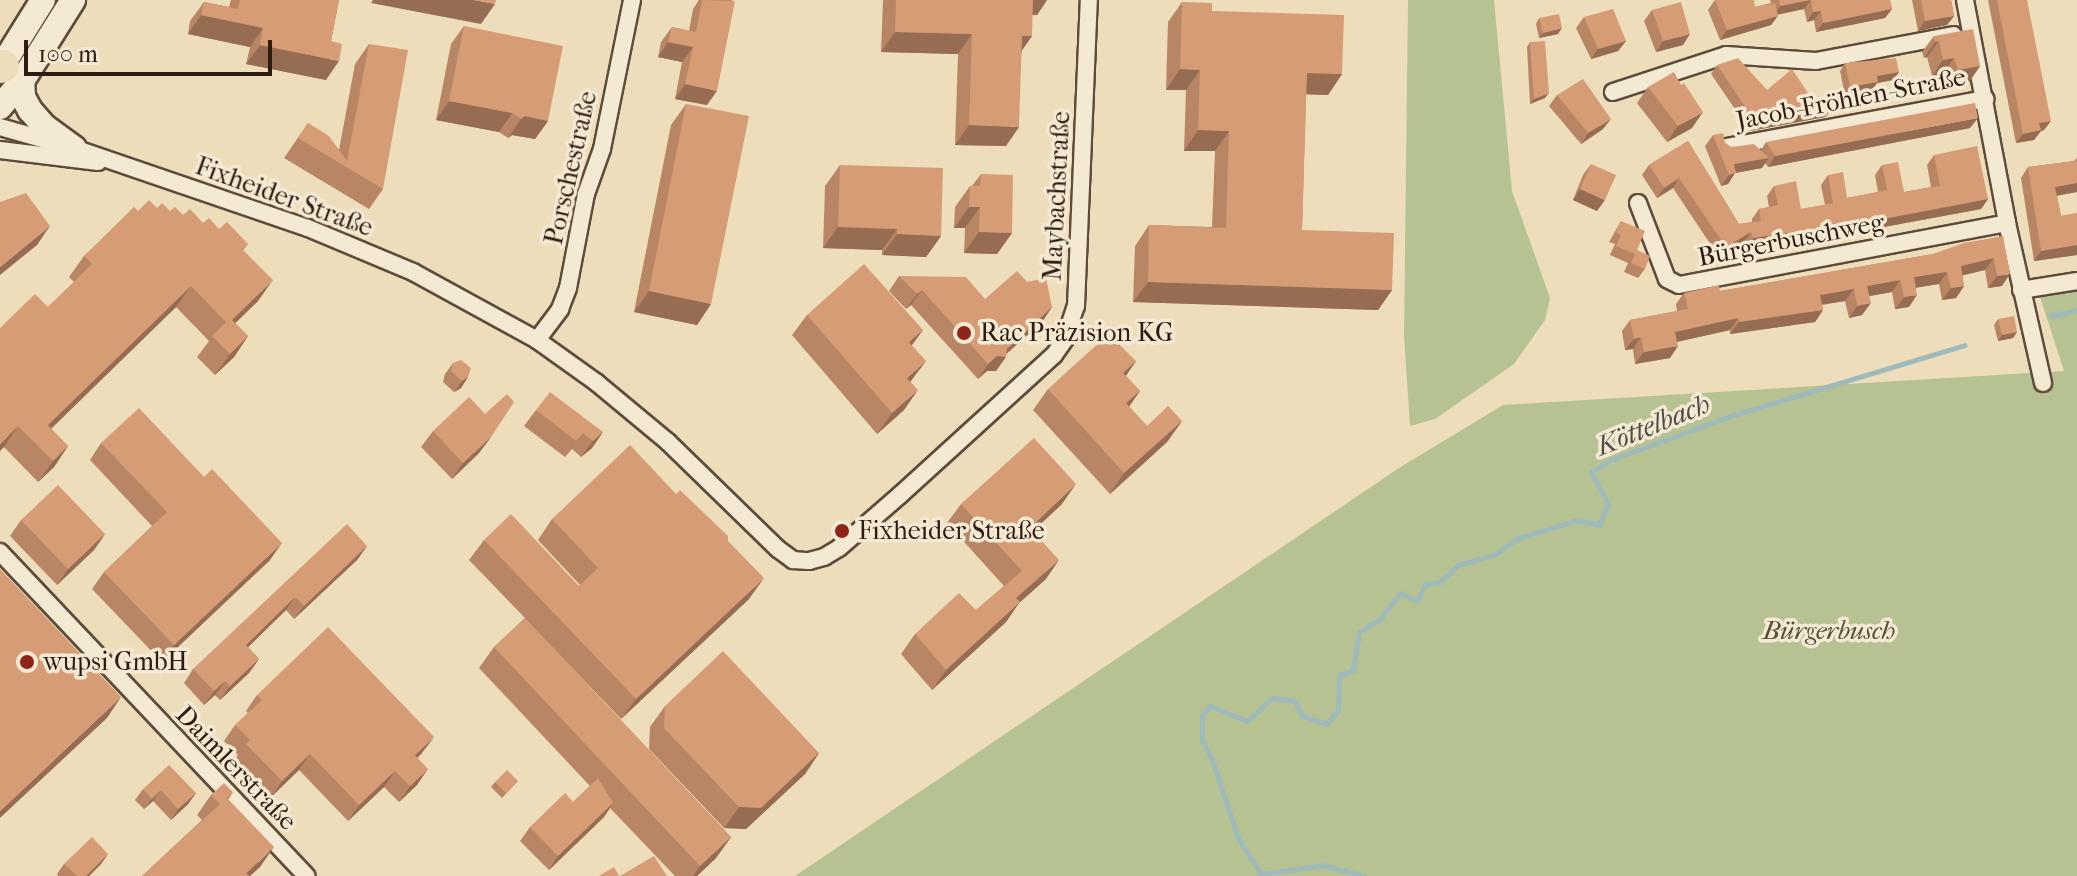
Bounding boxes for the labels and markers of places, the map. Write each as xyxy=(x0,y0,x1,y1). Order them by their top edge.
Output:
place label: Rac Präzision KG xyxy=(980,317,1173,349)
marker: Rac Präzision KG xyxy=(955,324,973,342)
place label: Fixheider Straße xyxy=(858,515,1045,547)
marker: Fixheider Straße xyxy=(833,522,851,540)
place label: wupsi GmbH xyxy=(43,646,188,678)
marker: wupsi GmbH xyxy=(18,653,36,671)

